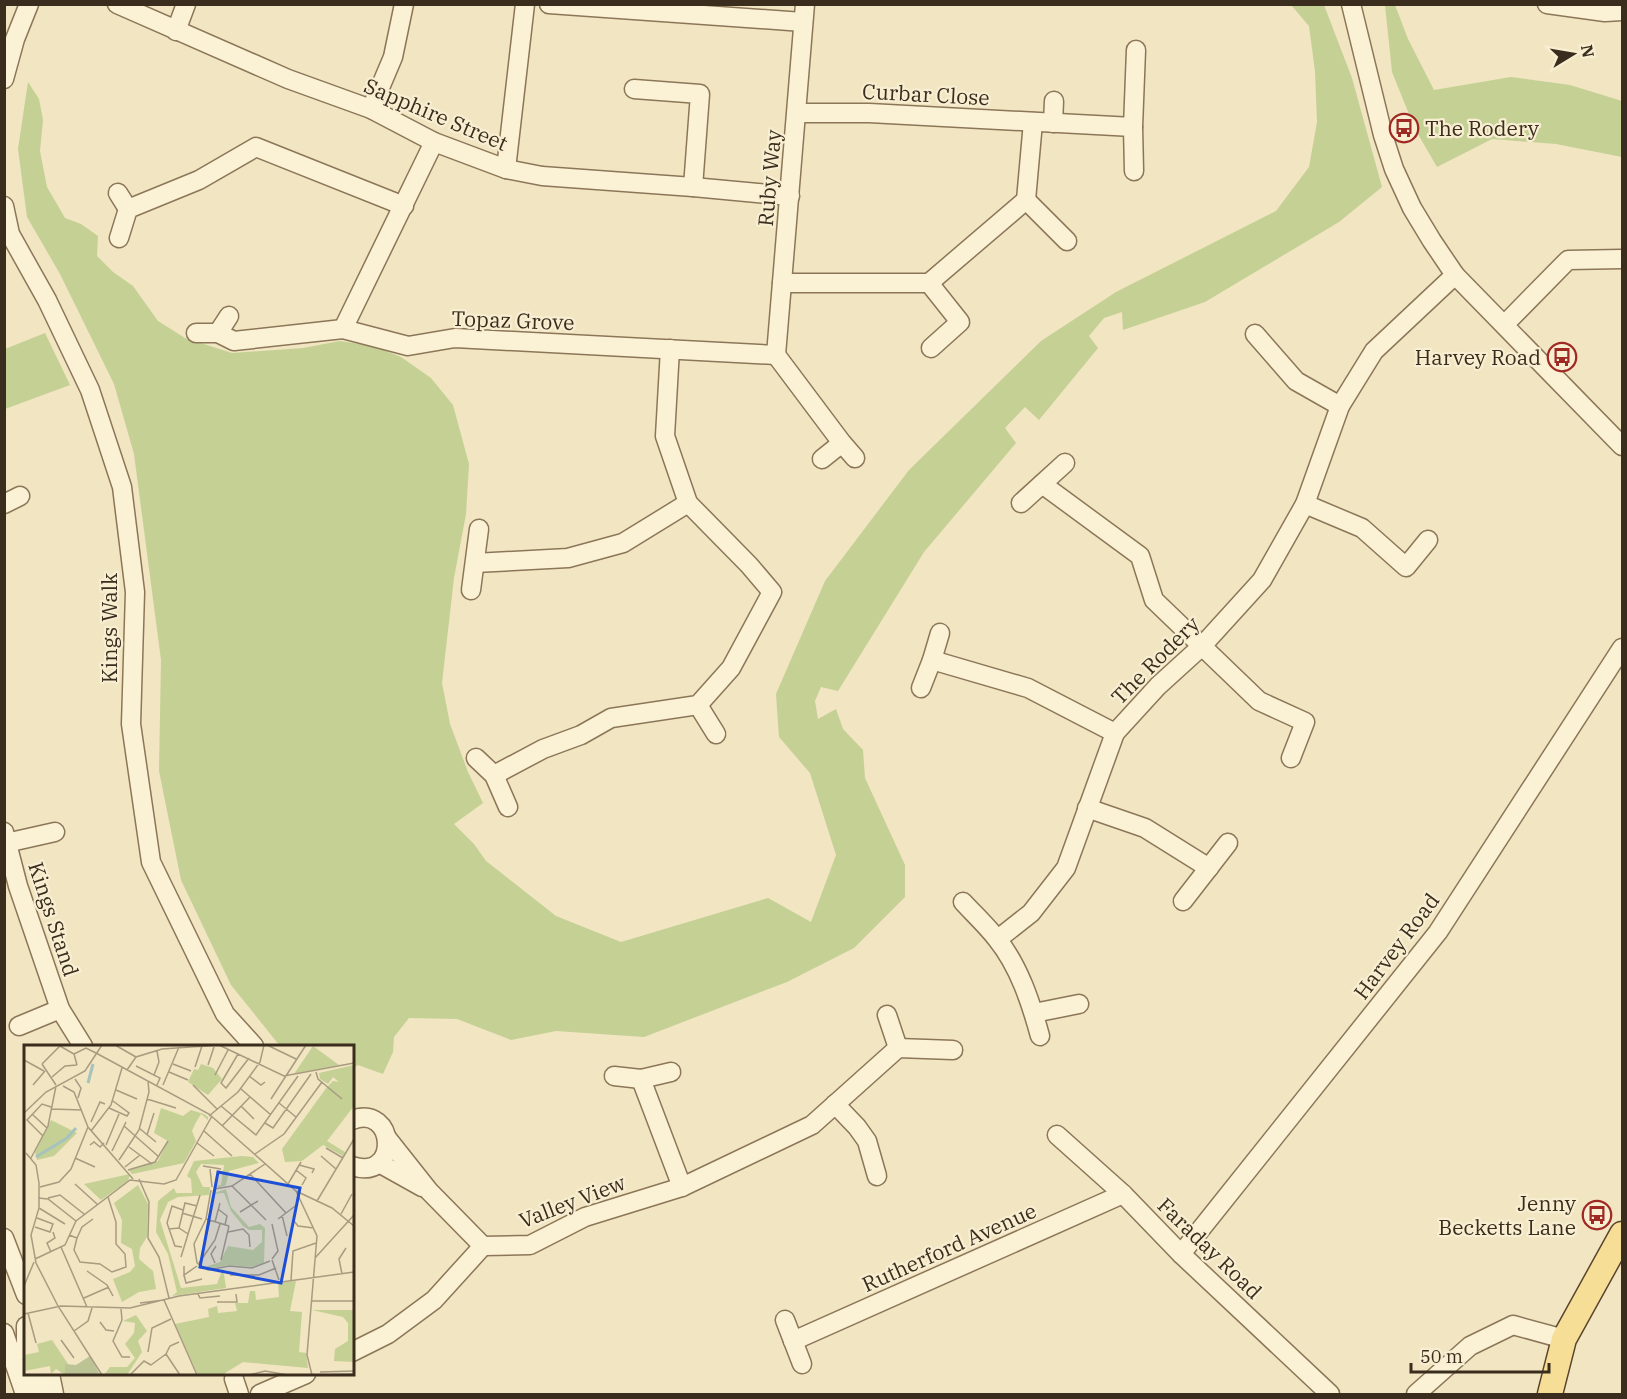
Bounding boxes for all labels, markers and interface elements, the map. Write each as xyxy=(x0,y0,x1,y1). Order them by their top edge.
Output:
north arrow xyxy=(1543,24,1603,84)
text: N xyxy=(1577,43,1599,59)
street label: Sapphire Street xyxy=(360,71,512,157)
street label: Curbar Close xyxy=(862,77,990,111)
bus stop icon: The Rodery xyxy=(1388,112,1420,144)
place label: The Rodery xyxy=(1425,114,1540,142)
street label: Ruby Way xyxy=(751,128,787,228)
street label: Topaz Grove xyxy=(451,304,575,336)
bus stop icon: Harvey Road xyxy=(1546,341,1578,373)
place label: Harvey Road xyxy=(1415,343,1541,371)
street label: Kings Walk xyxy=(95,572,123,683)
street label: The Rodery xyxy=(1105,609,1206,710)
street label: Kings Stand xyxy=(22,858,86,980)
street label: Harvey Road xyxy=(1347,887,1445,1005)
inset map xyxy=(24,1045,354,1375)
street label: Valley View xyxy=(515,1168,630,1234)
place label: Jenny Becketts Lane xyxy=(1438,1189,1577,1241)
street label: Faraday Road xyxy=(1152,1191,1268,1305)
street label: Rutherford Avenue xyxy=(857,1196,1041,1298)
bus stop icon: Jenny Becketts Lane xyxy=(1581,1199,1613,1231)
scale bar xyxy=(1411,1336,1549,1374)
text: 50 m xyxy=(1420,1345,1463,1368)

